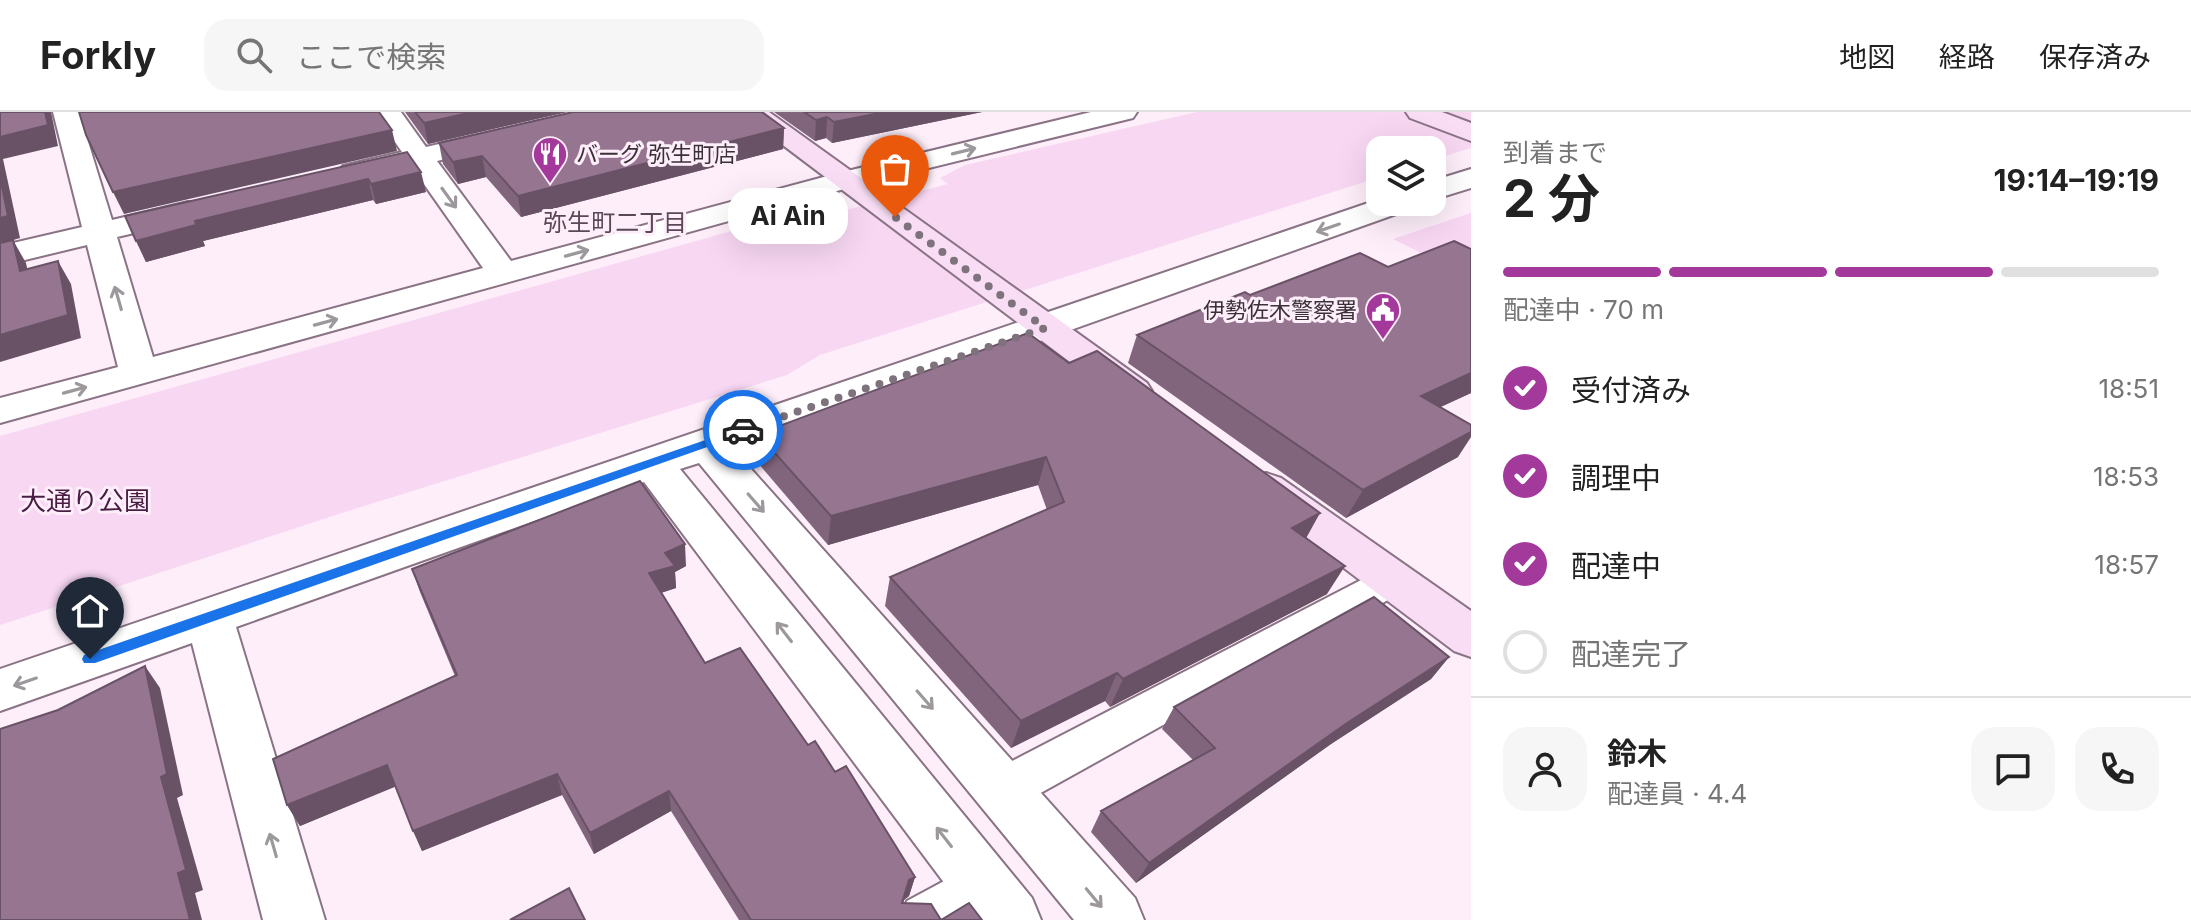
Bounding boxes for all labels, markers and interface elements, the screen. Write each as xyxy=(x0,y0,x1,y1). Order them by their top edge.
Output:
search box xyxy=(204,19,764,91)
text: Forkly xyxy=(40,32,156,78)
icon: search xyxy=(232,33,276,77)
text: ここで検索 xyxy=(296,39,446,75)
text: 地図 xyxy=(1839,40,1895,74)
text: 経路 xyxy=(1939,40,1995,74)
text: 保存済み xyxy=(2039,40,2151,74)
restaurant icon: バーグ 弥生町店 xyxy=(531,135,569,185)
pin xyxy=(861,135,929,217)
map controls xyxy=(1366,136,1446,216)
button: layers xyxy=(1366,136,1446,216)
text: 到着まで xyxy=(1503,137,1607,168)
place label: バーグ 弥生町店 xyxy=(576,141,736,167)
one-way arrow xyxy=(950,143,976,158)
icon: bag xyxy=(873,147,917,191)
text: 19:14–19:19 xyxy=(1993,162,2159,198)
text: 2 分 xyxy=(1503,167,1600,230)
one-way arrow xyxy=(441,187,457,209)
callout: Ai Ain xyxy=(727,189,847,245)
text: Ai Ain xyxy=(750,200,826,231)
district label: 弥生町二丁目 xyxy=(543,208,687,237)
one-way arrow xyxy=(1317,222,1341,236)
one-way arrow xyxy=(563,245,589,260)
one-way arrow xyxy=(110,285,125,311)
public building icon: 伊勢佐木警察署 xyxy=(1364,291,1402,341)
text: 配達中 · 70 m xyxy=(1503,294,1664,325)
place label: 伊勢佐木警察署 xyxy=(1203,297,1357,323)
one-way arrow xyxy=(313,313,339,328)
icon: check xyxy=(1503,366,1547,410)
text: 受付済み xyxy=(1571,372,1691,408)
text: 18:51 xyxy=(2098,373,2159,404)
one-way arrow xyxy=(62,382,88,397)
courier xyxy=(703,390,783,470)
icon: car xyxy=(721,408,765,452)
icon: check xyxy=(1503,454,1547,498)
text: 調理中 xyxy=(1571,460,1661,496)
text: 18:53 xyxy=(2093,461,2159,492)
park label: 大通り公園 xyxy=(20,485,150,516)
one-way arrow xyxy=(747,492,765,512)
icon: check xyxy=(1503,542,1547,586)
text: 配達中 xyxy=(1571,548,1661,584)
text: 18:57 xyxy=(2094,549,2159,580)
pin xyxy=(56,577,124,659)
icon: home xyxy=(68,589,112,633)
one-way arrow xyxy=(776,622,793,643)
text: 配達完了 xyxy=(1571,636,1691,672)
one-way arrow xyxy=(13,675,38,690)
one-way arrow xyxy=(916,689,934,710)
button: person xyxy=(1503,727,1587,811)
button: chat xyxy=(1971,727,2055,811)
button: phone xyxy=(2075,727,2159,811)
text: 鈴木 xyxy=(1607,735,1667,771)
text: 配達員 · 4.4 xyxy=(1607,778,1747,809)
one-way arrow xyxy=(936,827,953,848)
one-way arrow xyxy=(264,832,279,858)
one-way arrow xyxy=(1085,887,1103,907)

